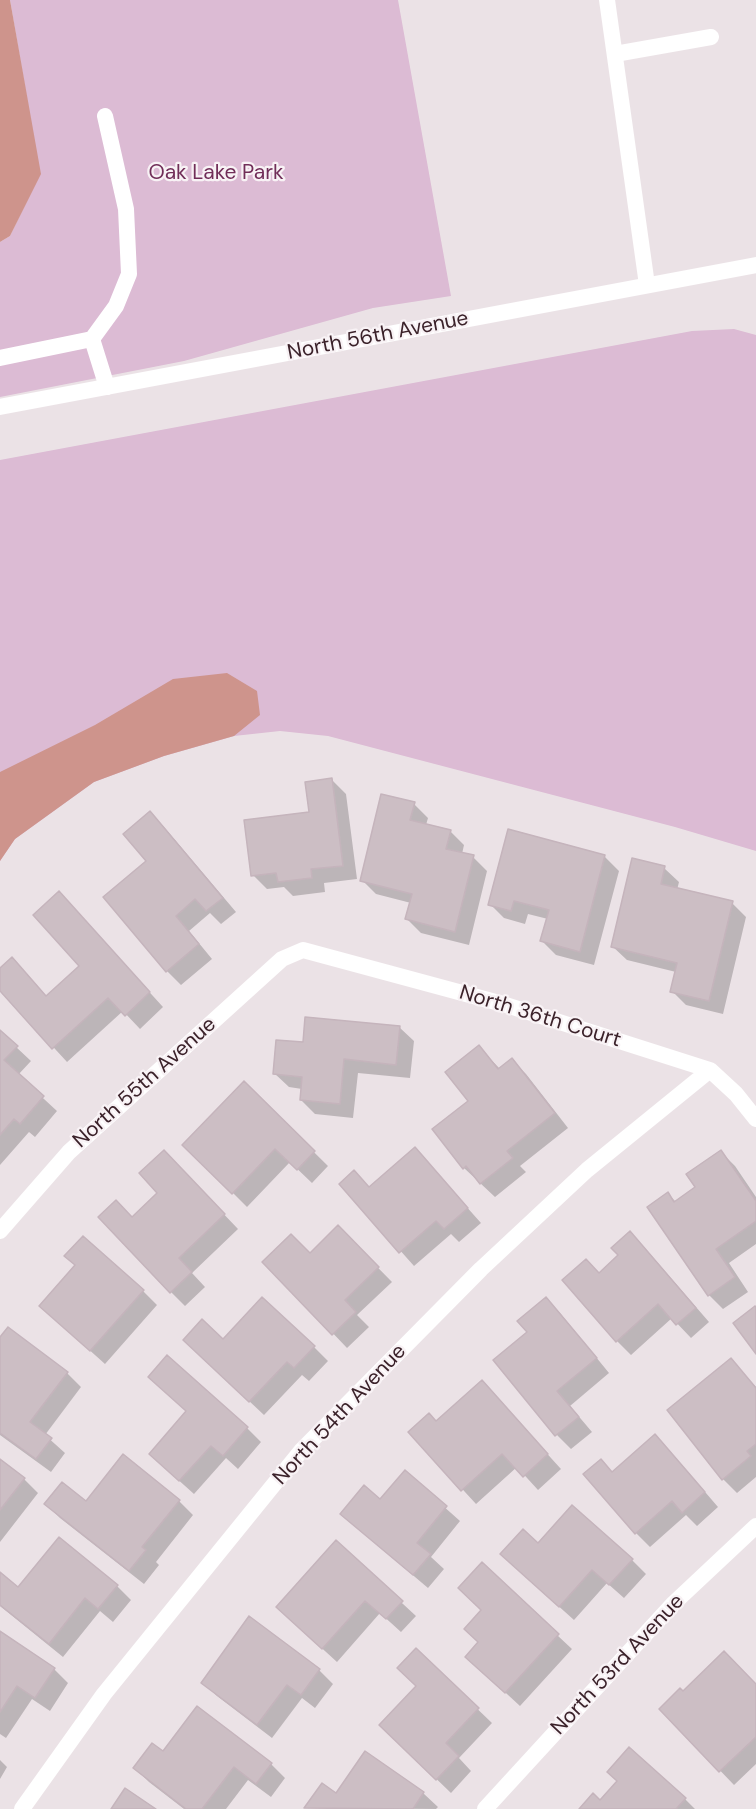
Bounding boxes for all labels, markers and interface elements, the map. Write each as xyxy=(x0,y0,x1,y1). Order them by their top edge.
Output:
park label: Oak Lake Park xyxy=(148,160,284,186)
street label: North 56th Avenue xyxy=(285,306,471,366)
street label: North 36th Court xyxy=(456,980,624,1054)
street label: North 55th Avenue xyxy=(68,1012,222,1154)
street label: North 54th Avenue xyxy=(268,1339,412,1491)
street label: North 53rd Avenue xyxy=(546,1589,690,1741)

